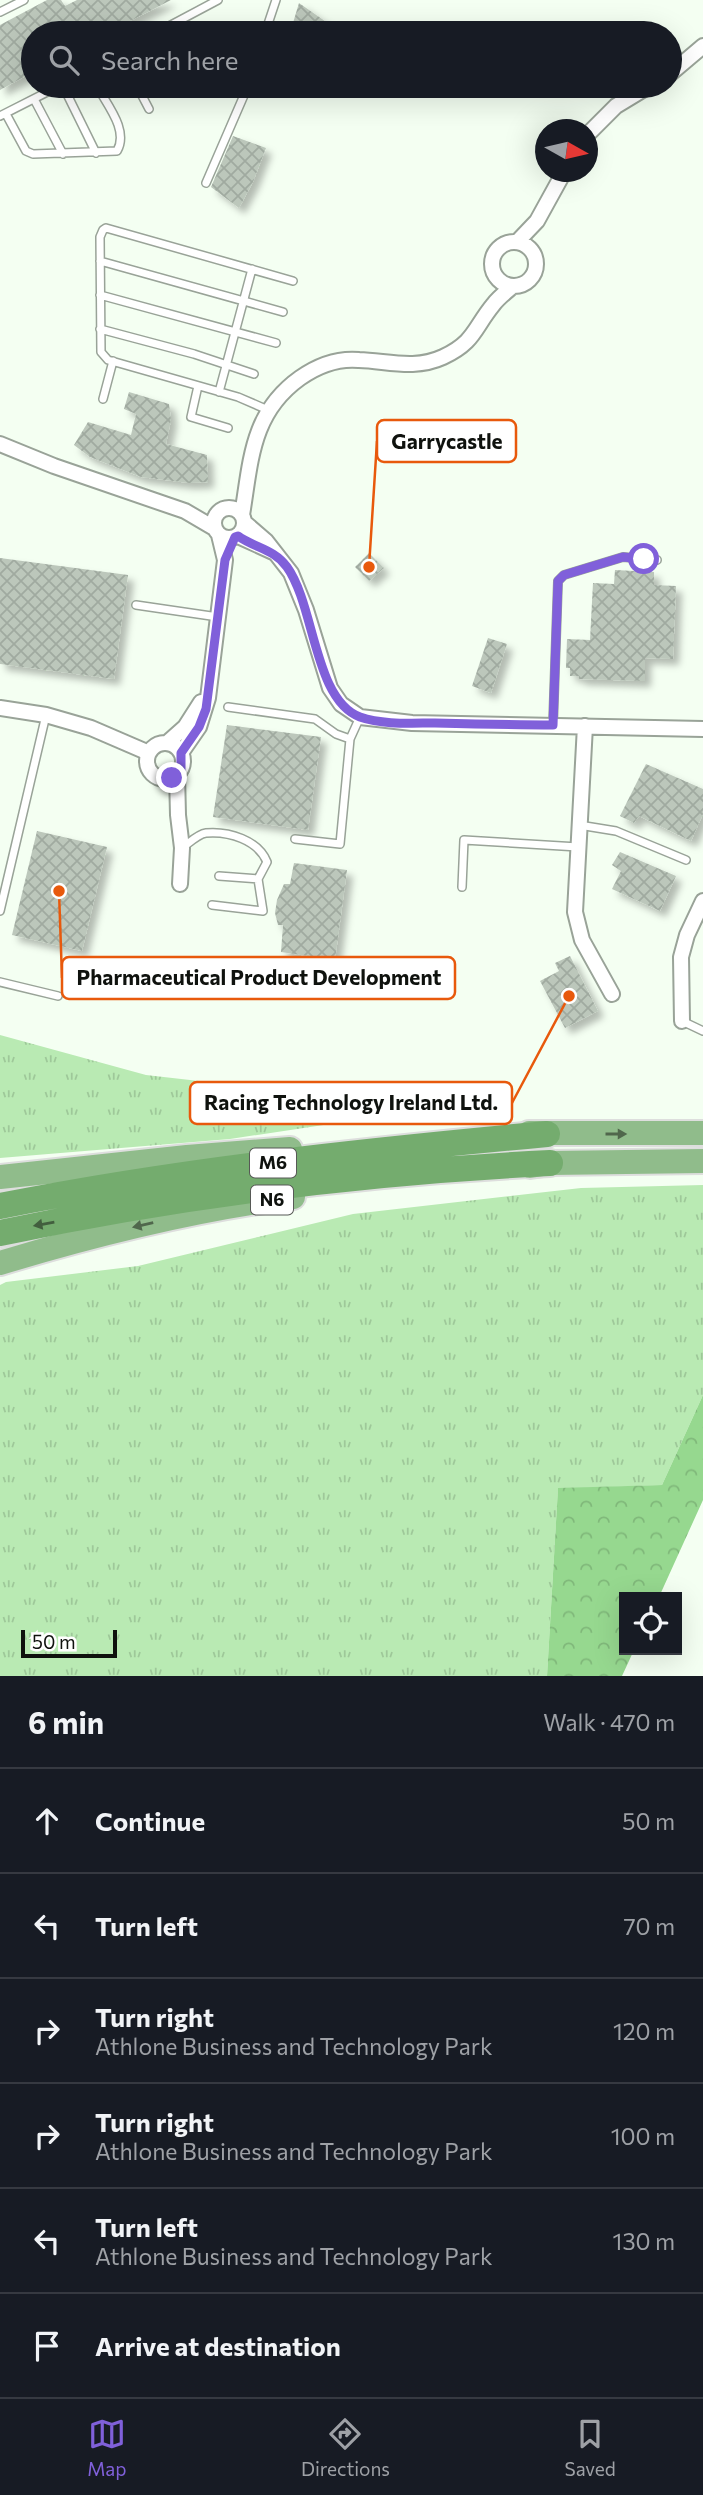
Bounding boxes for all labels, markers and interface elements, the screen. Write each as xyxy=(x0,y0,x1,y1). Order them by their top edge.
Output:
search box xyxy=(21,21,682,98)
icon: search xyxy=(45,41,83,79)
text: Search here xyxy=(101,44,239,75)
north arrow xyxy=(535,119,598,182)
callout: Garrycastle xyxy=(377,420,516,462)
text: Garrycastle xyxy=(391,428,503,453)
route start xyxy=(628,543,659,574)
route end xyxy=(156,762,187,793)
callout: Pharmaceutical Product Development xyxy=(62,957,455,999)
text: Pharmaceutical Product Development xyxy=(77,964,442,989)
callout: Racing Technology Ireland Ltd. xyxy=(190,1082,512,1124)
text: Racing Technology Ireland Ltd. xyxy=(204,1089,498,1114)
one-way arrow xyxy=(605,1128,627,1140)
road number: M6 xyxy=(250,1148,296,1178)
road number: N6 xyxy=(251,1185,293,1214)
one-way arrow xyxy=(33,1219,55,1230)
one-way arrow xyxy=(132,1220,154,1231)
map controls xyxy=(619,1592,682,1655)
button: locate xyxy=(619,1592,682,1655)
scale bar xyxy=(21,1627,117,1659)
text: 50 m xyxy=(32,1630,76,1653)
text: 6 min xyxy=(28,1703,104,1740)
text: Walk · 470 m xyxy=(543,1708,675,1736)
icon: ahead xyxy=(28,1802,66,1840)
text: Continue xyxy=(95,1805,205,1836)
text: 50 m xyxy=(622,1807,675,1835)
icon: left xyxy=(28,1907,66,1945)
text: Turn left xyxy=(95,1910,198,1941)
text: 70 m xyxy=(623,1912,675,1940)
text: Turn right xyxy=(95,2001,214,2032)
icon: right xyxy=(28,2012,66,2050)
text: 120 m xyxy=(613,2017,675,2045)
text: Athlone Business and Technology Park xyxy=(95,2032,492,2060)
text: Turn right xyxy=(95,2106,214,2137)
icon: right xyxy=(28,2117,66,2155)
text: 100 m xyxy=(611,2122,675,2150)
text: Athlone Business and Technology Park xyxy=(95,2137,492,2165)
text: Turn left xyxy=(95,2211,198,2242)
icon: left xyxy=(28,2222,66,2260)
text: 130 m xyxy=(613,2227,675,2255)
text: Athlone Business and Technology Park xyxy=(95,2242,492,2270)
icon: arrive xyxy=(28,2327,66,2365)
text: Arrive at destination xyxy=(95,2330,341,2361)
tab: Map xyxy=(87,2415,126,2480)
tab: Directions xyxy=(301,2415,390,2480)
tab: Saved xyxy=(564,2415,616,2480)

